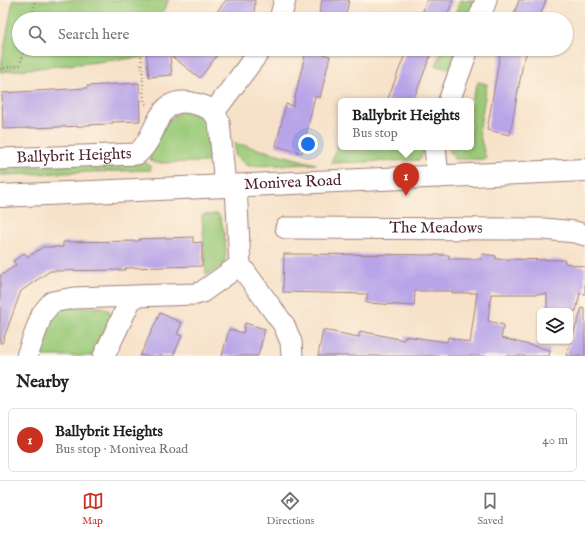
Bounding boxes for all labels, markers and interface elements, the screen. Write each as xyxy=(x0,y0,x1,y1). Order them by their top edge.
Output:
search box xyxy=(12,12,573,56)
icon: search xyxy=(26,23,48,45)
text: Search here xyxy=(58,25,129,44)
popup xyxy=(338,98,474,150)
text: Ballybrit Heights xyxy=(352,106,460,125)
text: Bus stop xyxy=(352,125,398,142)
your location xyxy=(298,134,318,154)
street label: Ballybrit Heights xyxy=(16,144,132,168)
pin: 1 xyxy=(393,163,419,196)
street label: Monivea Road xyxy=(244,171,342,195)
street label: The Meadows xyxy=(389,218,483,239)
map controls xyxy=(537,308,573,344)
button: layers xyxy=(537,308,573,344)
text: Nearby xyxy=(16,372,69,393)
text: Ballybrit Heights xyxy=(55,422,163,441)
text: 1 xyxy=(28,432,32,449)
text: 40 m xyxy=(542,432,568,449)
text: Bus stop · Monivea Road xyxy=(55,441,188,458)
tab: Map xyxy=(82,490,104,528)
tab: Directions xyxy=(267,490,314,528)
tab: Saved xyxy=(477,490,503,528)

